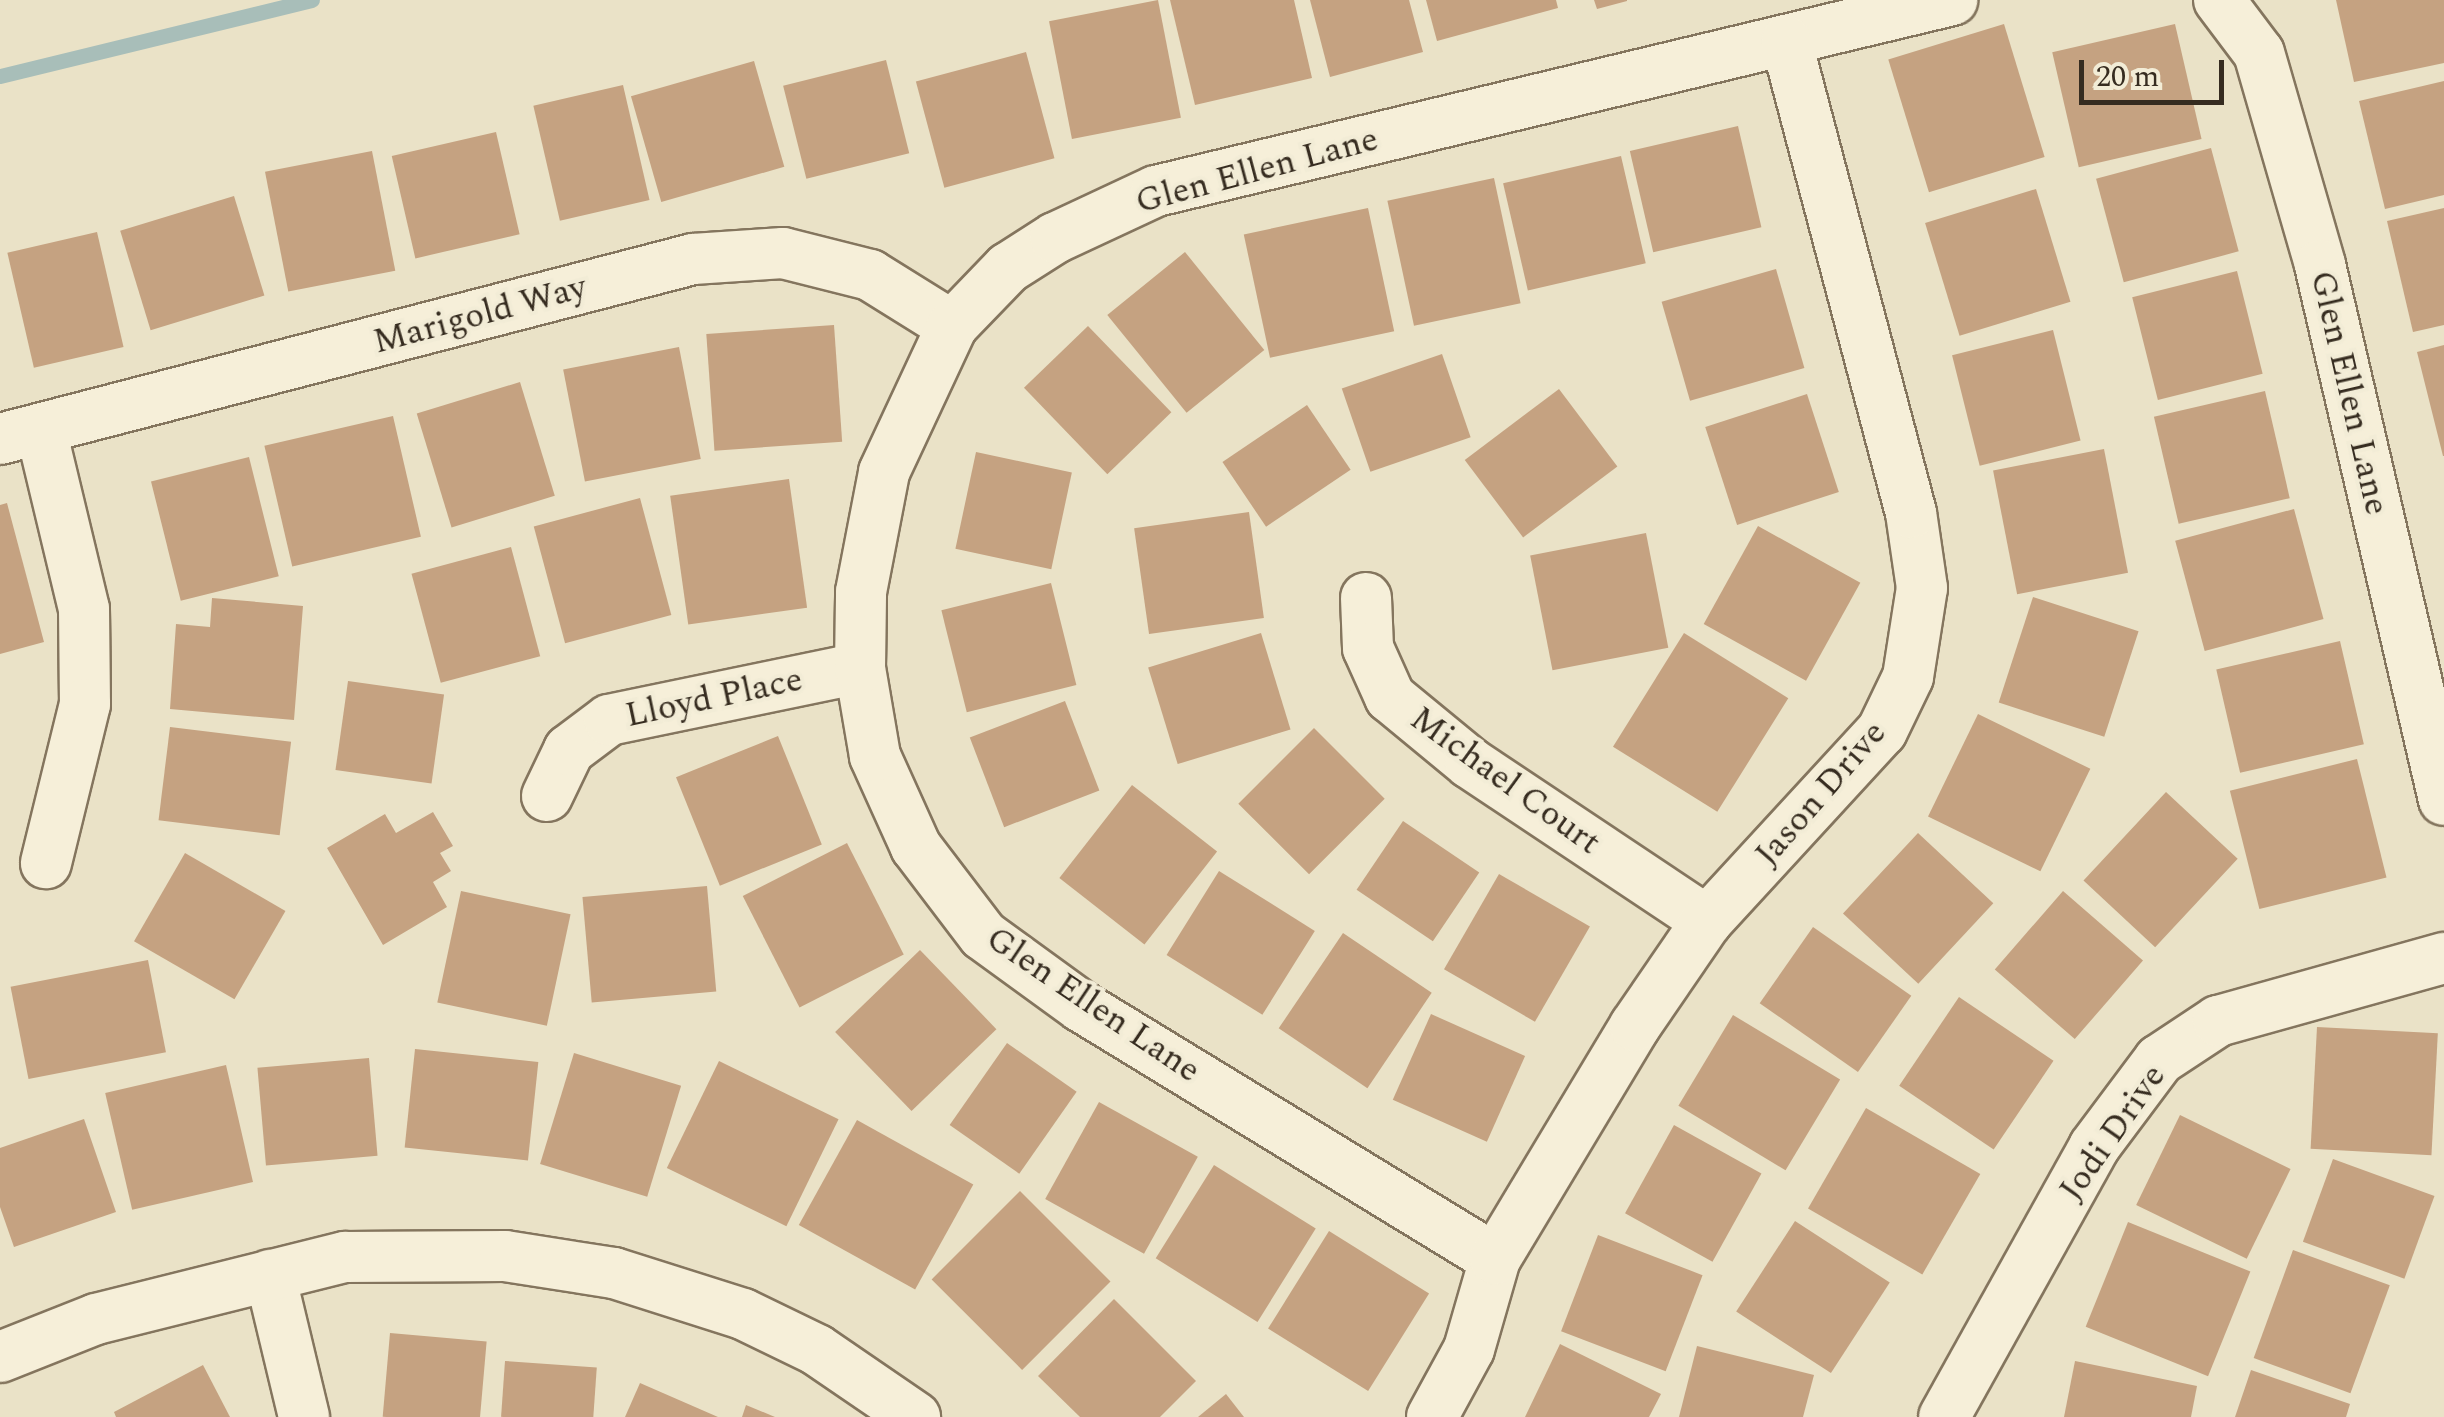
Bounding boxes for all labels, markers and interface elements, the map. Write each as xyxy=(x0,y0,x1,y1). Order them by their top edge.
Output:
scale bar xyxy=(2084,40,2229,102)
text: 20 m xyxy=(2096,54,2159,100)
street label: Glen Ellen Lane xyxy=(1131,118,1383,224)
street label: Marigold Way xyxy=(369,266,591,364)
street label: Glen Ellen Lane xyxy=(2301,267,2397,519)
street label: Lloyd Place xyxy=(622,659,806,737)
street label: Michael Court xyxy=(1402,698,1608,864)
street label: Jason Drive xyxy=(1747,713,1895,875)
street label: Glen Ellen Lane xyxy=(978,918,1208,1092)
street label: Jodi Drive xyxy=(2051,1057,2175,1209)

